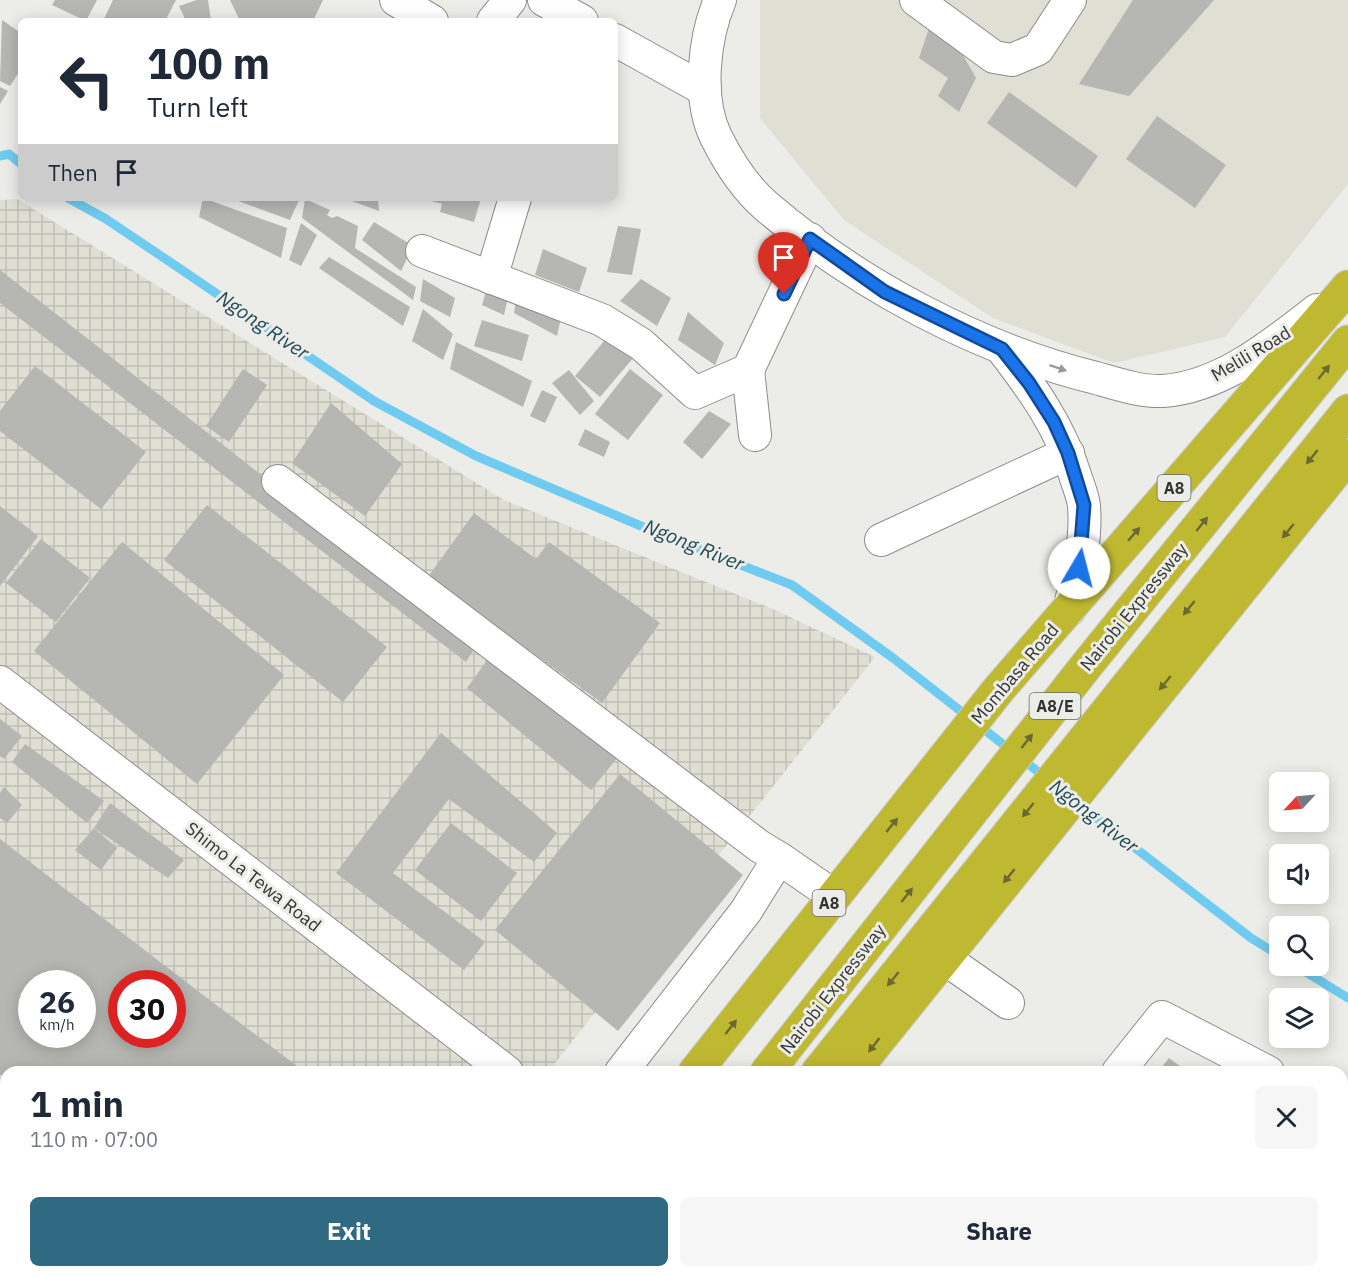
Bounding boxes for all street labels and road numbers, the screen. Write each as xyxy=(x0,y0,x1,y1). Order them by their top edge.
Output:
street label: Melili Road xyxy=(1207,321,1295,386)
road number: A8 xyxy=(1158,475,1190,501)
street label: Nairobi Expressway xyxy=(1075,538,1192,676)
street label: Mombasa Road xyxy=(966,619,1063,729)
road number: A8/E xyxy=(1030,693,1080,719)
street label: Shimo La Tewa Road xyxy=(181,816,326,937)
road number: A8 xyxy=(812,890,846,916)
street label: Nairobi Expressway xyxy=(775,919,890,1058)

